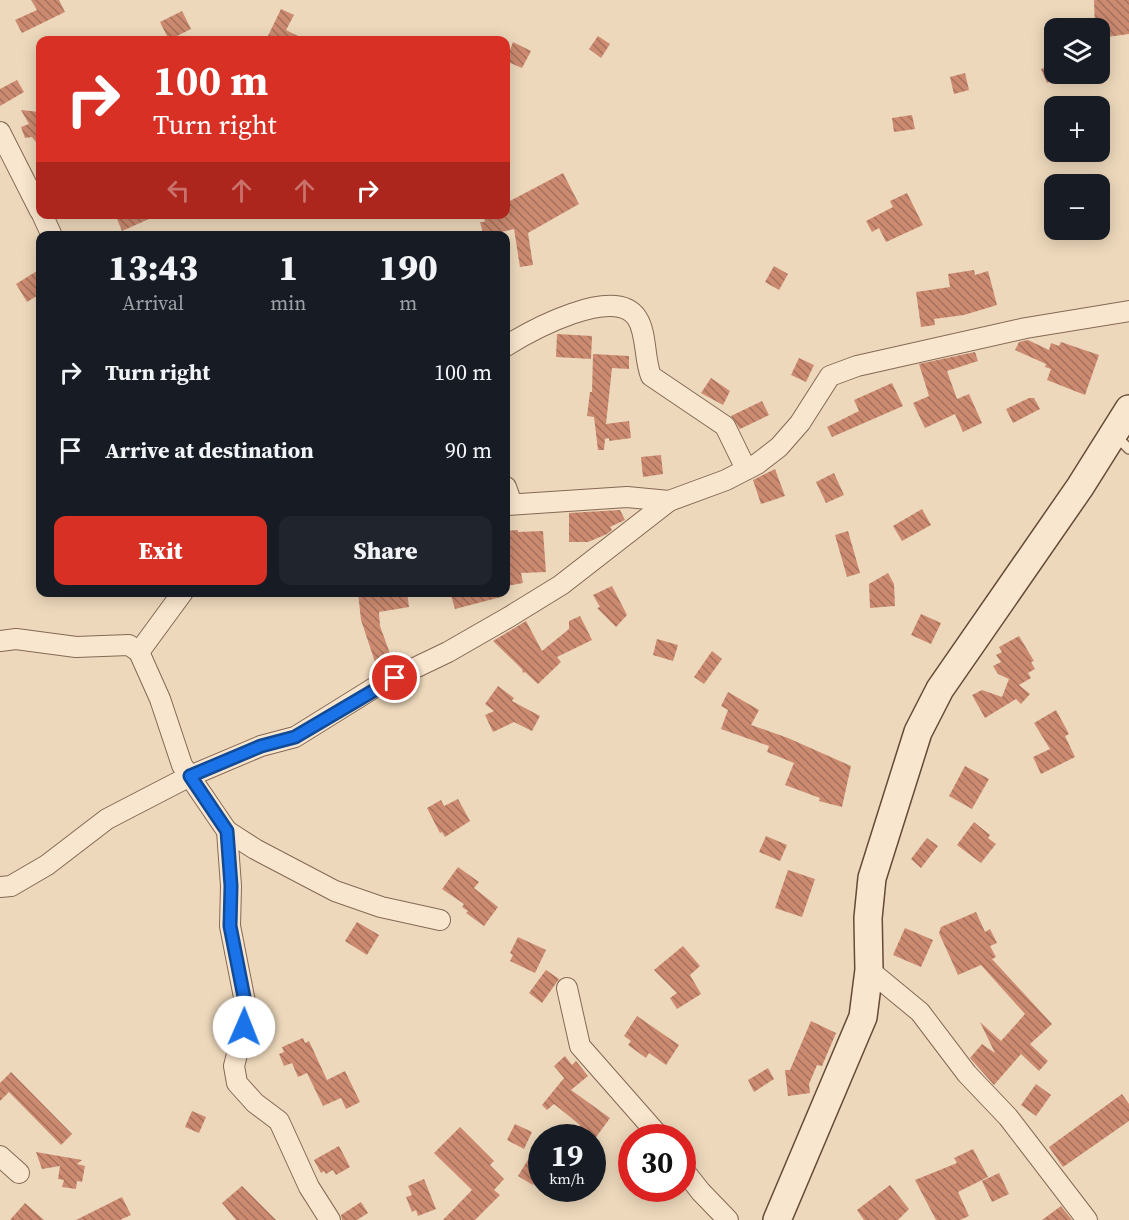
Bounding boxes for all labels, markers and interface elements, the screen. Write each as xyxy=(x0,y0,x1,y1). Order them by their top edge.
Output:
map controls xyxy=(1044,18,1110,240)
button: layers xyxy=(1044,18,1110,84)
text: 100 m xyxy=(153,51,268,109)
icon: right xyxy=(54,60,132,138)
button: + xyxy=(1044,96,1110,162)
text: Turn right xyxy=(153,106,277,143)
icon: left xyxy=(162,174,195,207)
icon: ahead xyxy=(225,174,258,207)
icon: ahead xyxy=(288,174,321,207)
icon: right xyxy=(351,174,384,207)
button: − xyxy=(1044,174,1110,240)
text: 13:43 xyxy=(108,243,198,292)
text: 1 xyxy=(278,243,298,292)
text: 190 xyxy=(378,243,438,292)
text: Arrival xyxy=(122,289,184,317)
text: min xyxy=(270,289,306,317)
text: m xyxy=(399,289,417,317)
icon: right xyxy=(54,356,87,389)
text: Turn right xyxy=(105,357,210,387)
text: 100 m xyxy=(434,357,492,387)
icon: arrive xyxy=(54,434,87,467)
text: Arrive at destination xyxy=(105,435,314,465)
text: 90 m xyxy=(445,435,492,465)
button: Exit xyxy=(54,516,267,585)
button: Share xyxy=(279,516,492,585)
pin xyxy=(369,652,420,703)
icon: arrive xyxy=(378,661,411,694)
position arrow xyxy=(212,995,276,1059)
speed limit sign: 30 xyxy=(618,1124,696,1202)
text: 19 xyxy=(551,1135,583,1176)
text: km/h xyxy=(549,1168,585,1189)

